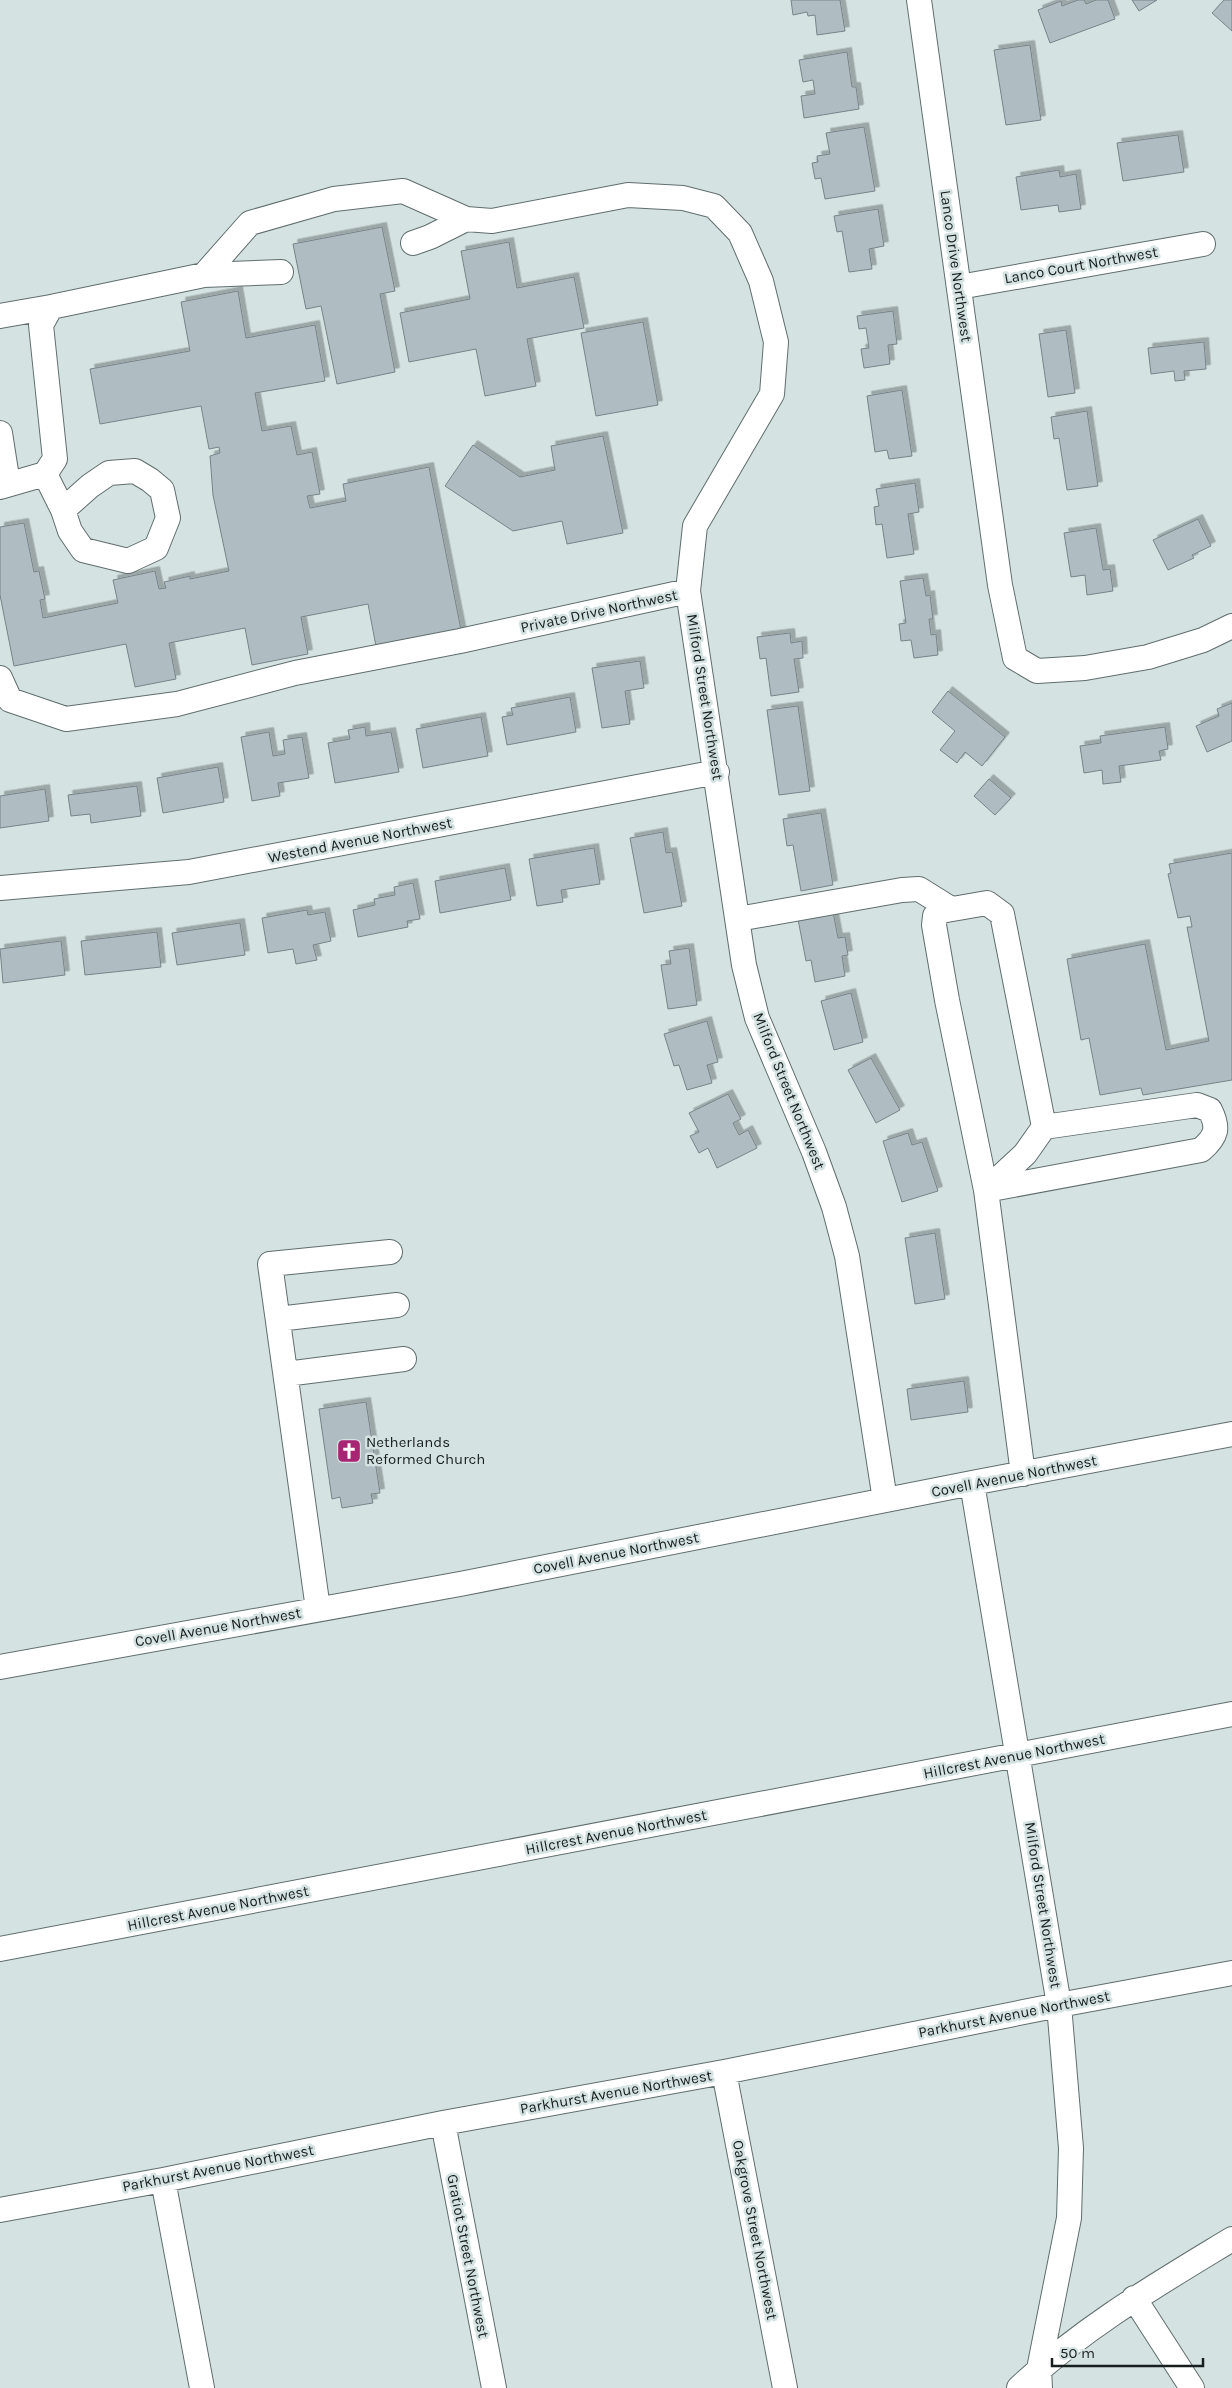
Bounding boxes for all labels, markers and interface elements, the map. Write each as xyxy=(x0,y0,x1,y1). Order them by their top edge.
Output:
street label: Lanco Drive Northwest xyxy=(936,189,976,343)
street label: Lanco Court Northwest xyxy=(1003,243,1160,287)
street label: Private Drive Northwest xyxy=(519,585,680,636)
street label: Milford Street Northwest xyxy=(683,613,727,782)
street label: Westend Avenue Northwest xyxy=(267,813,454,867)
street label: Milford Street Northwest xyxy=(749,1010,829,1173)
place label: Netherlands Reformed Church xyxy=(366,1433,485,1468)
church icon: Netherlands Reformed Church xyxy=(336,1438,362,1464)
street label: Covell Avenue Northwest xyxy=(930,1451,1099,1501)
street label: Covell Avenue Northwest xyxy=(532,1528,701,1578)
street label: Covell Avenue Northwest xyxy=(134,1603,303,1650)
street label: Hillcrest Avenue Northwest xyxy=(922,1730,1107,1782)
street label: Hillcrest Avenue Northwest xyxy=(524,1806,709,1858)
street label: Milford Street Northwest xyxy=(1021,1821,1065,1990)
street label: Hillcrest Avenue Northwest xyxy=(126,1882,311,1934)
street label: Parkhurst Avenue Northwest xyxy=(917,1987,1112,2041)
street label: Parkhurst Avenue Northwest xyxy=(519,2066,714,2118)
street label: Oakgrove Street Northwest xyxy=(729,2139,781,2322)
street label: Parkhurst Avenue Northwest xyxy=(121,2141,316,2195)
street label: Gratiot Street Northwest xyxy=(443,2173,493,2340)
scale bar xyxy=(1052,2336,1203,2368)
text: 50 m xyxy=(1060,2344,1095,2362)

